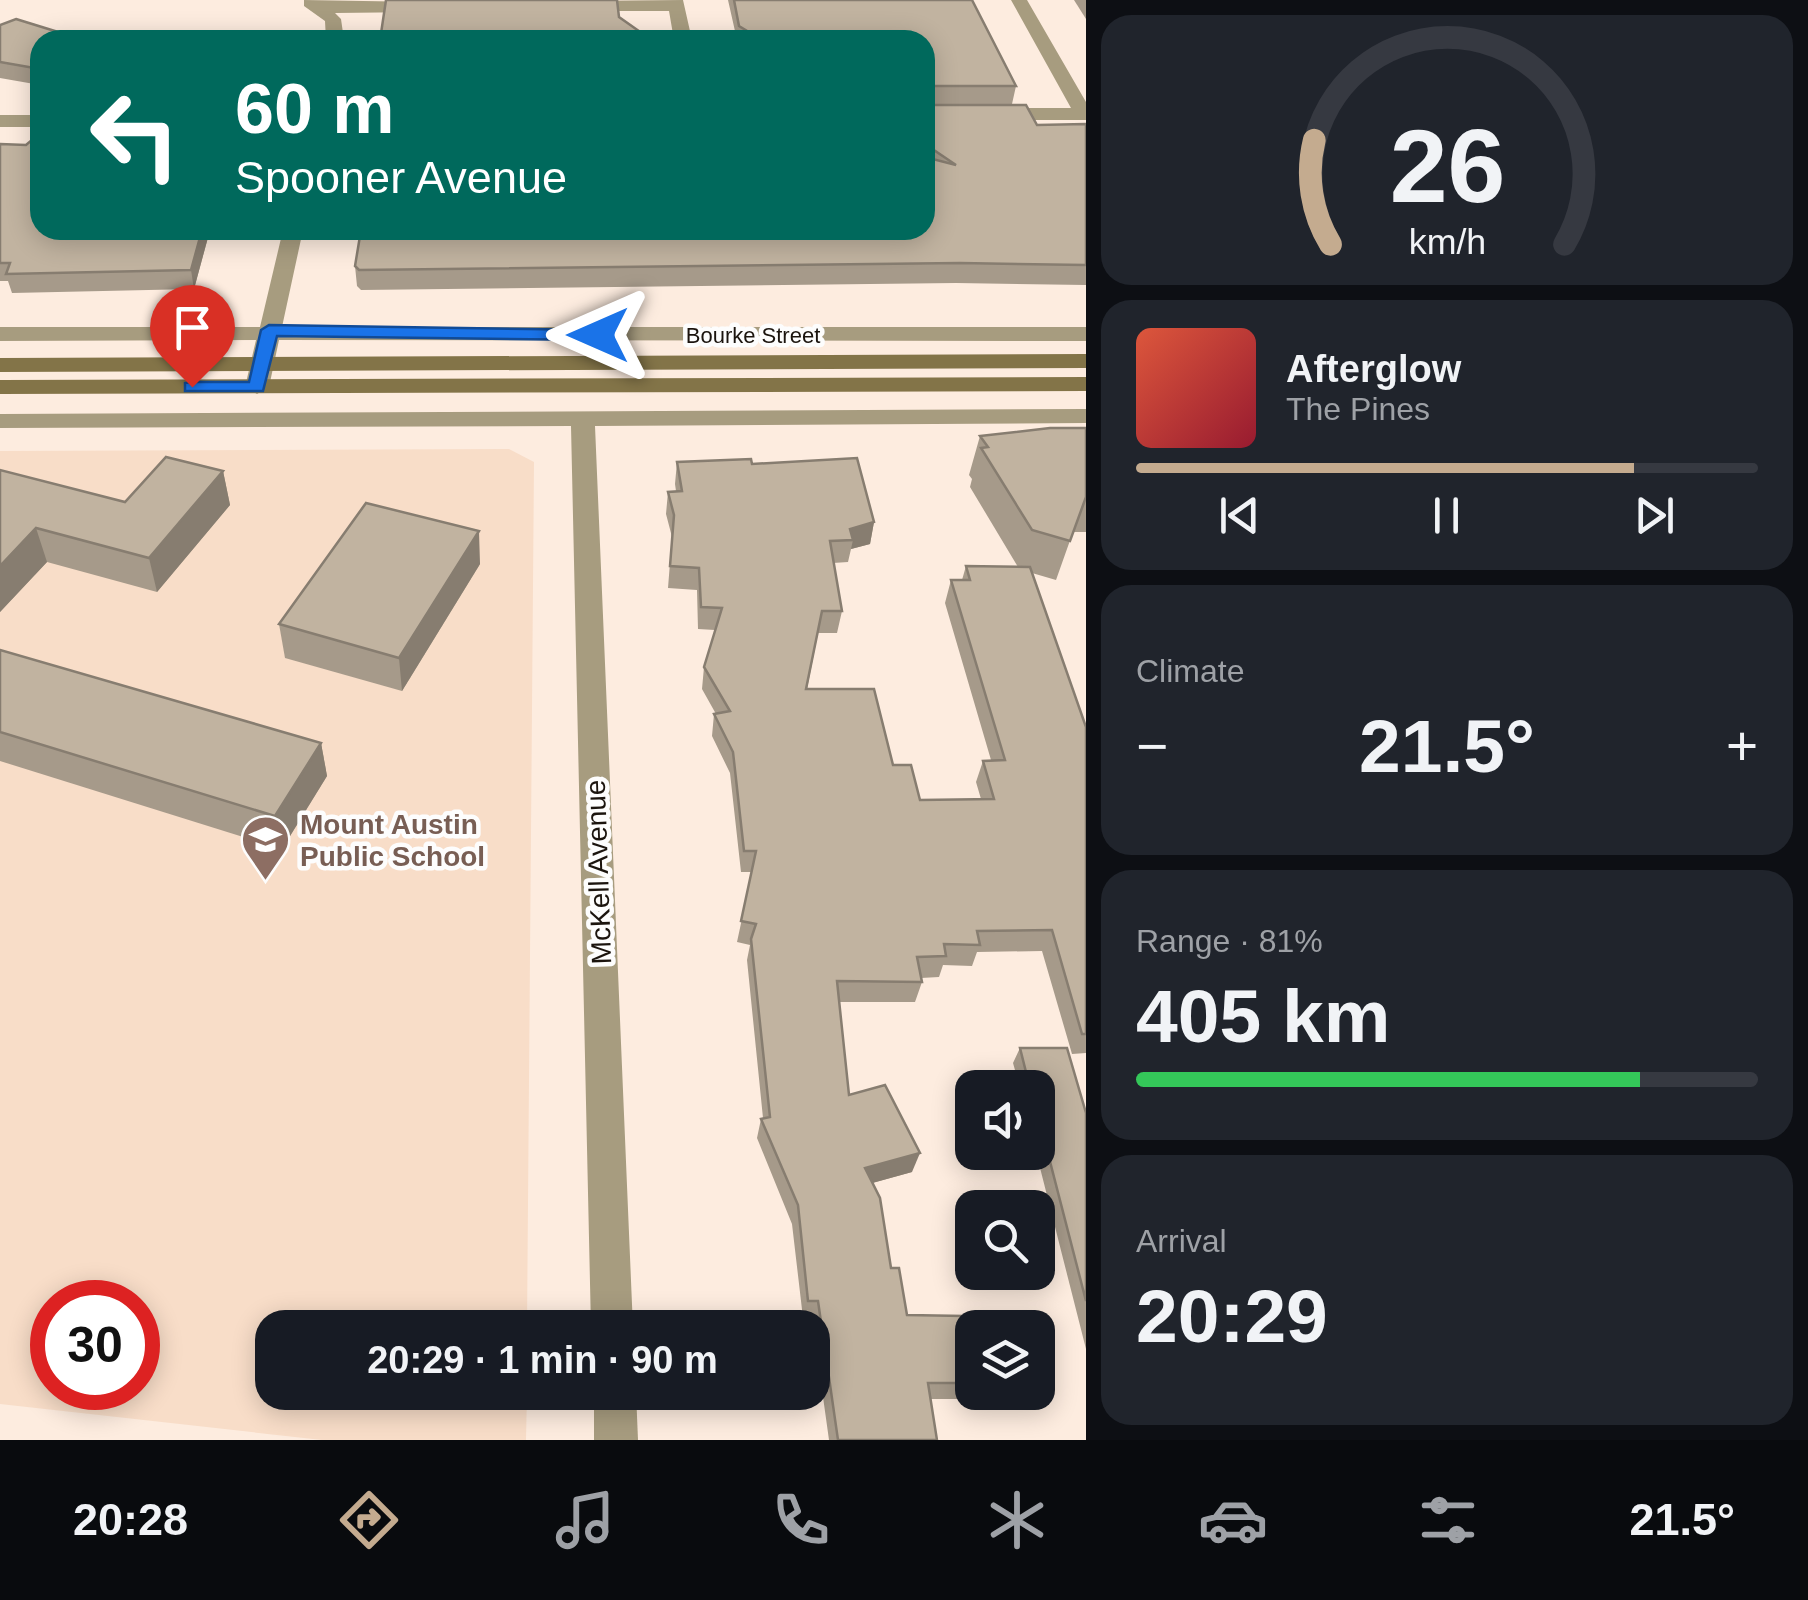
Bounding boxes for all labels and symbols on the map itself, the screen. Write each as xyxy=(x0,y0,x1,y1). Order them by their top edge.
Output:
position arrow xyxy=(546,283,650,387)
pin xyxy=(150,285,235,388)
street label: Bourke Street xyxy=(686,323,820,348)
street label: McKell Avenue xyxy=(580,779,617,965)
place label: Mount Austin Public School xyxy=(300,809,485,872)
school or university icon: Mount Austin Public School xyxy=(239,814,291,882)
speed limit sign: 30 xyxy=(30,1280,160,1410)

